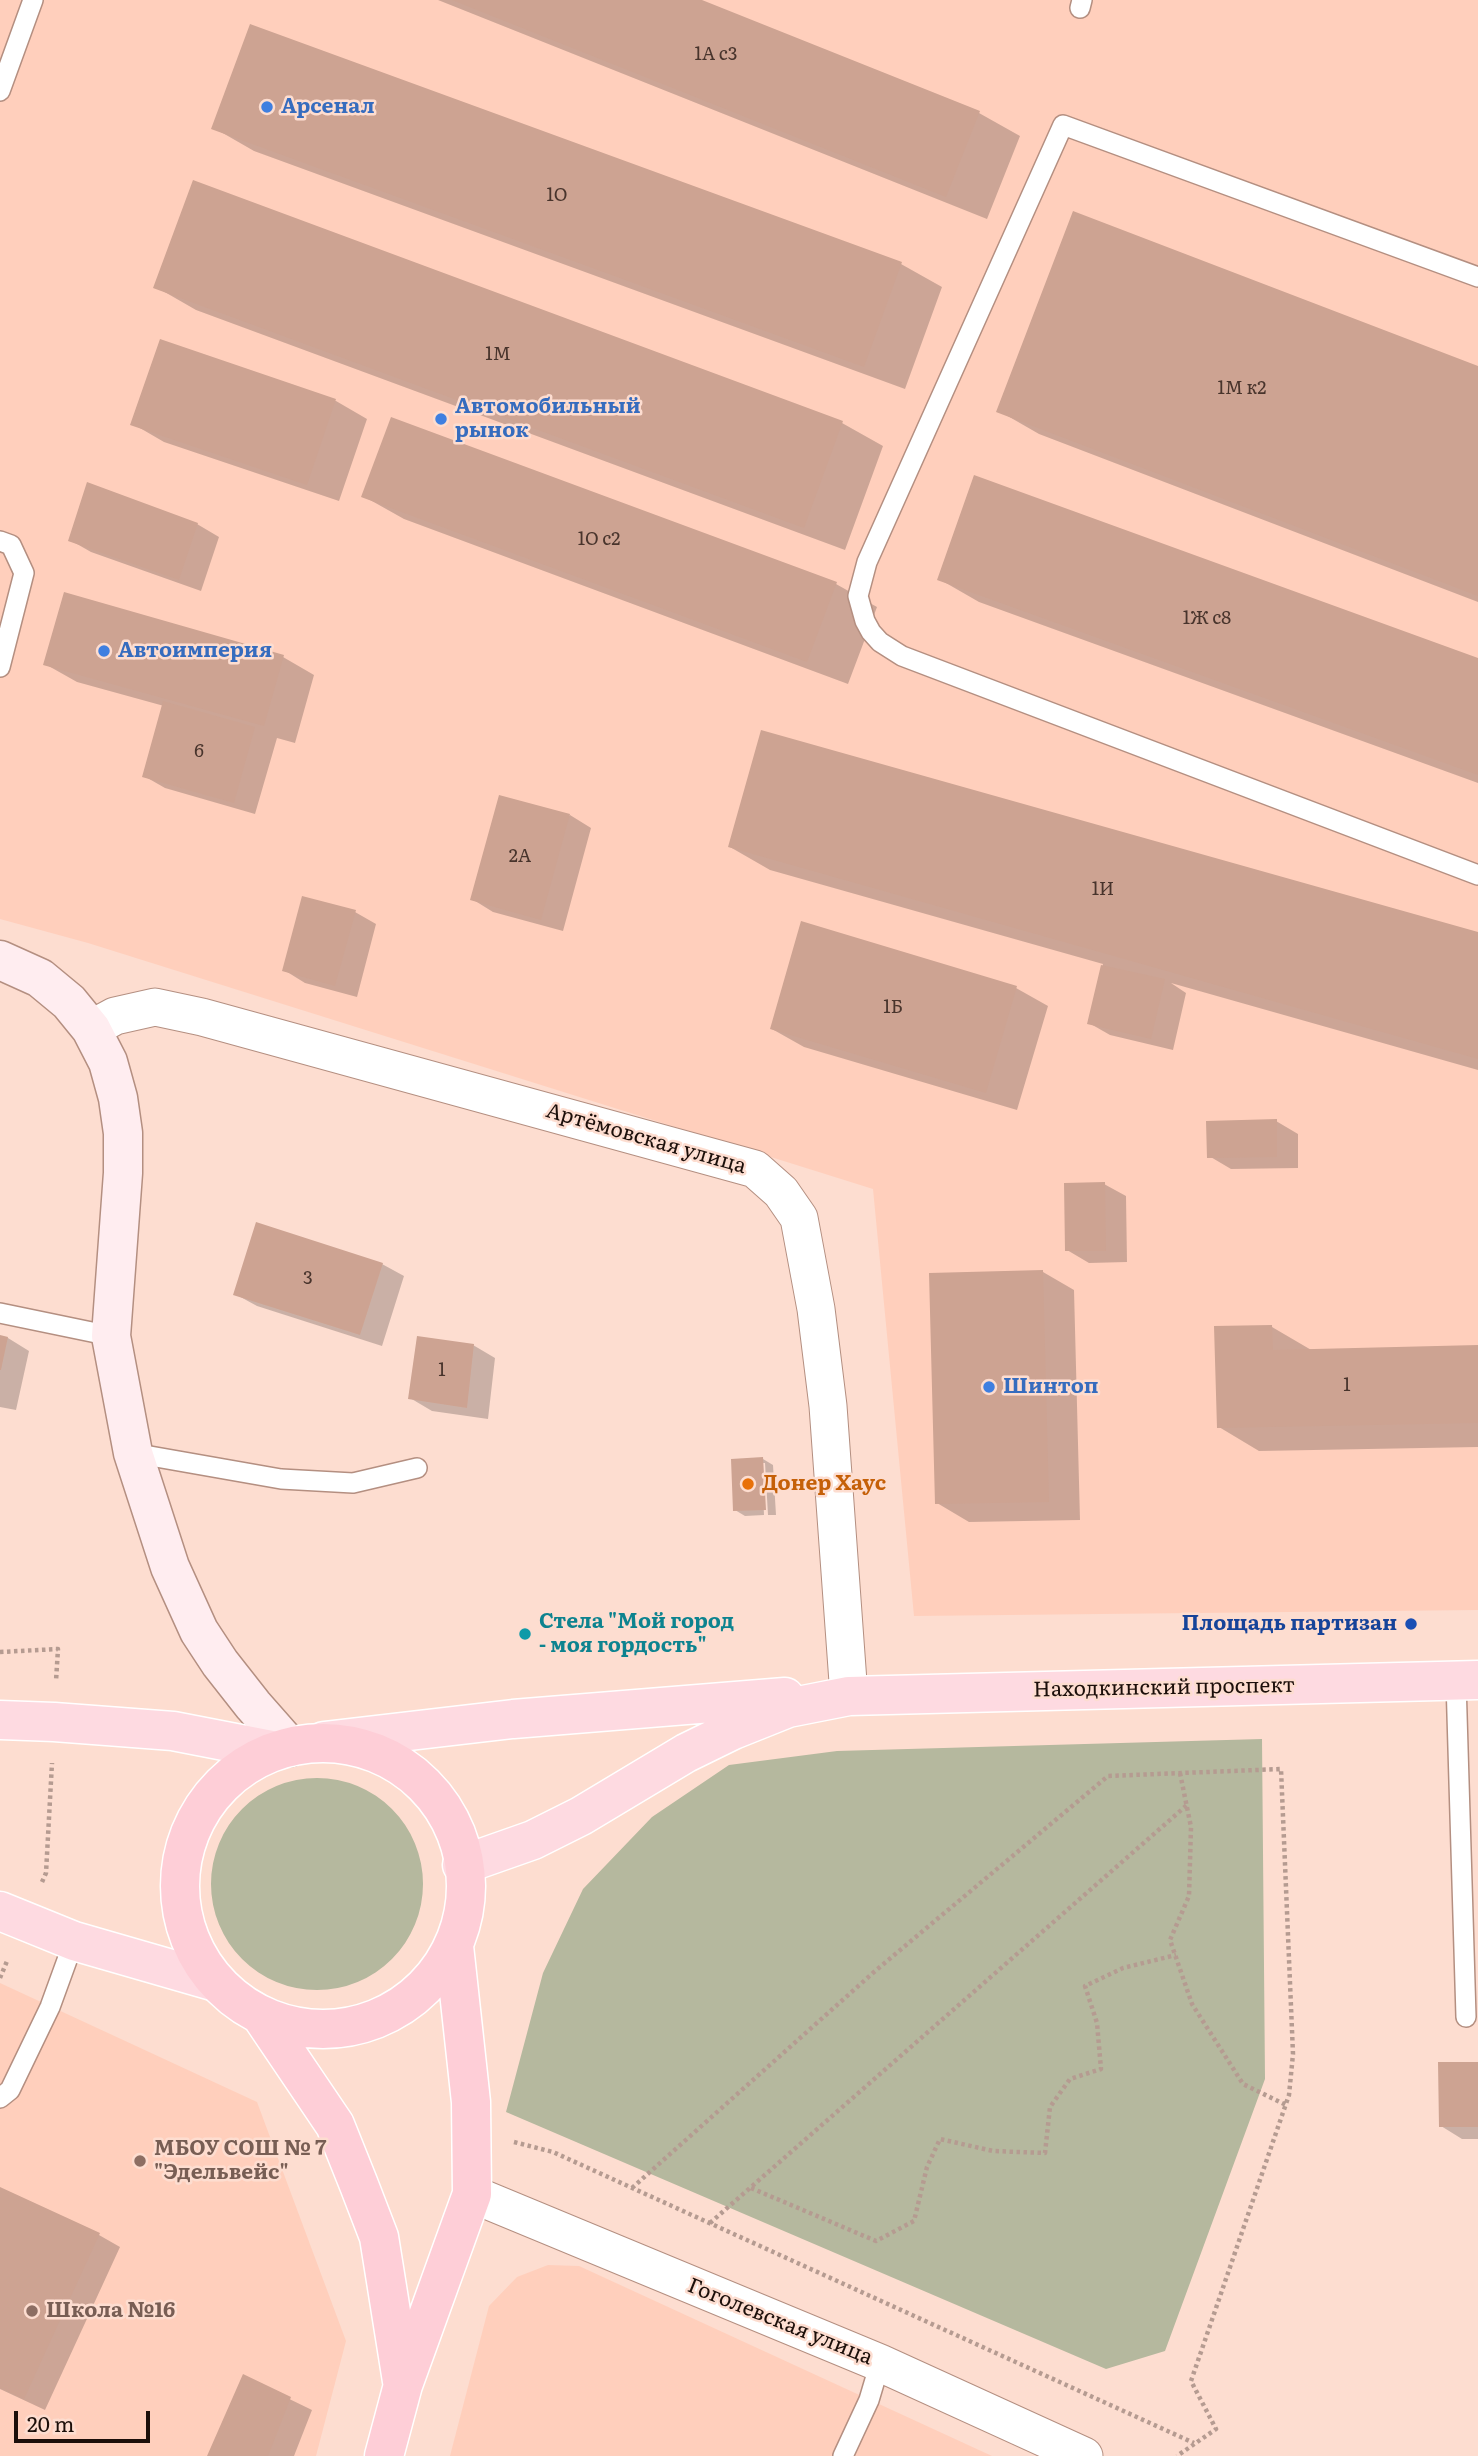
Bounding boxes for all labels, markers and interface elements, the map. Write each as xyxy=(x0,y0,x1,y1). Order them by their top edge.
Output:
house number: 1А с3 xyxy=(695,44,737,66)
place label: Арсенал xyxy=(281,94,375,120)
marker: Арсенал xyxy=(259,99,275,115)
house number: 1О xyxy=(546,185,568,207)
house number: 1М xyxy=(485,344,511,366)
house number: 1М к2 xyxy=(1218,378,1266,400)
place label: Автомобильный рынок xyxy=(455,394,641,444)
marker: Автомобильный рынок xyxy=(433,411,449,427)
house number: 1О с2 xyxy=(578,529,620,551)
house number: 1Ж с8 xyxy=(1183,608,1231,630)
place label: Автоимперия xyxy=(118,638,272,664)
marker: Автоимперия xyxy=(96,643,112,659)
house number: 6 xyxy=(194,741,204,763)
house number: 2А xyxy=(509,846,531,868)
house number: 1И xyxy=(1092,879,1114,901)
house number: 1Б xyxy=(883,997,903,1019)
street label: Артёмовская улица xyxy=(543,1098,749,1180)
house number: 3 xyxy=(303,1268,313,1290)
house number: 1 xyxy=(438,1360,446,1382)
place label: Шинтоп xyxy=(1003,1374,1099,1400)
house number: 1 xyxy=(1343,1375,1351,1397)
marker: Шинтоп xyxy=(981,1379,997,1395)
place label: Донер Хаус xyxy=(762,1471,886,1497)
marker: Донер Хаус xyxy=(740,1476,756,1492)
place label: Стела "Мой город - моя гордость" xyxy=(539,1609,734,1659)
place label: Площадь партизан xyxy=(1182,1611,1397,1637)
marker: Площадь партизан xyxy=(1403,1616,1419,1632)
marker: Стела "Мой город - моя гордость" xyxy=(517,1626,533,1642)
street label: Находкинский проспект xyxy=(1033,1673,1295,1703)
place label: МБОУ СОШ № 7 "Эдельвейс" xyxy=(154,2136,326,2186)
marker: МБОУ СОШ № 7 "Эдельвейс" xyxy=(132,2153,148,2169)
street label: Гоголевская улица xyxy=(684,2273,876,2371)
place label: Школа №16 xyxy=(46,2298,175,2324)
marker: Школа №16 xyxy=(24,2303,40,2319)
scale bar xyxy=(18,2396,154,2440)
text: 20 m xyxy=(27,2407,74,2438)

